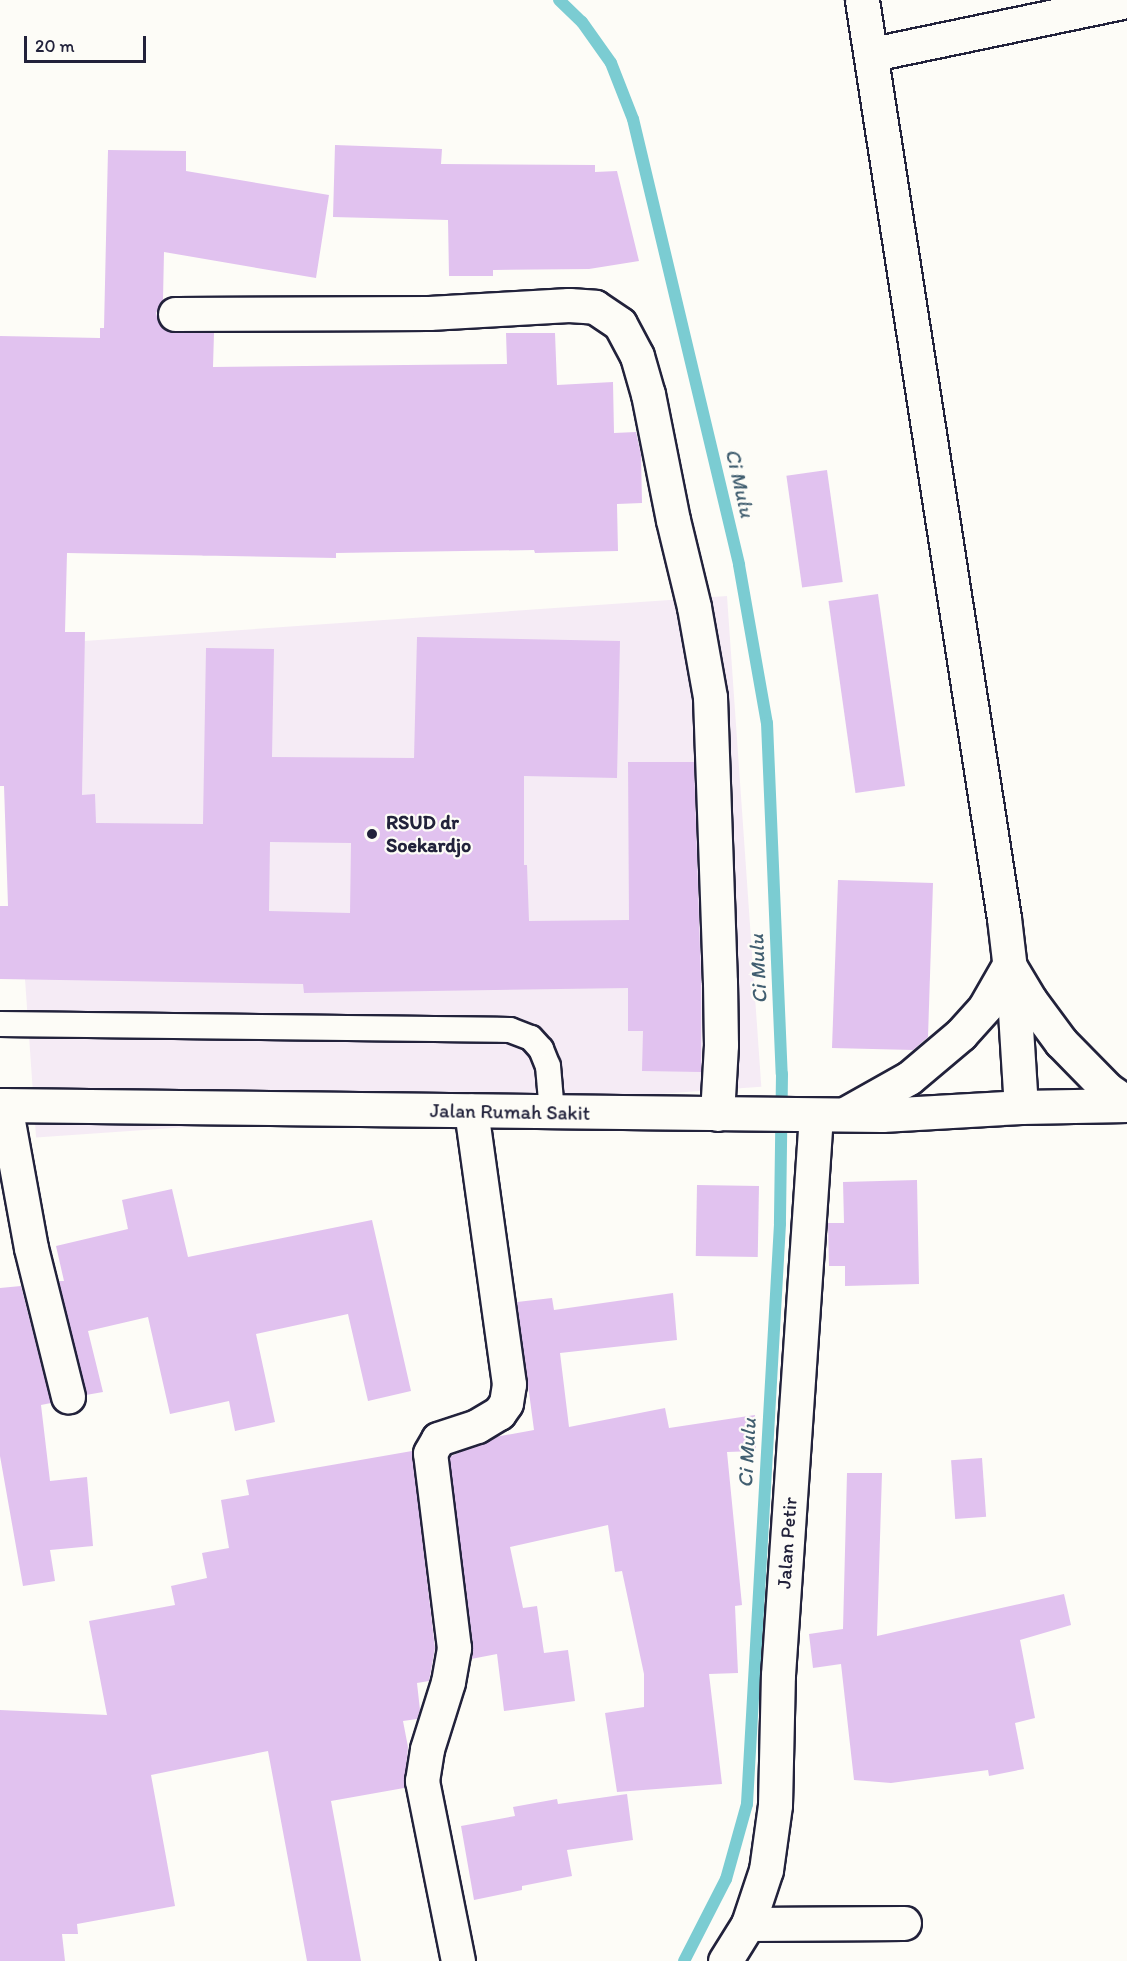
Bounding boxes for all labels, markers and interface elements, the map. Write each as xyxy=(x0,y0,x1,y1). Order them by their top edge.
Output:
scale bar xyxy=(27,24,148,62)
text: 20 m xyxy=(35,35,75,57)
water label: Ci Mulu xyxy=(720,446,760,520)
place label: RSUD dr Soekardjo xyxy=(386,810,471,857)
marker: RSUD dr Soekardjo xyxy=(363,825,381,843)
water label: Ci Mulu xyxy=(744,934,772,1004)
street label: Jalan Rumah Sakit xyxy=(430,1099,590,1125)
water label: Ci Mulu xyxy=(733,1418,761,1488)
street label: Jalan Petir xyxy=(772,1497,802,1589)

